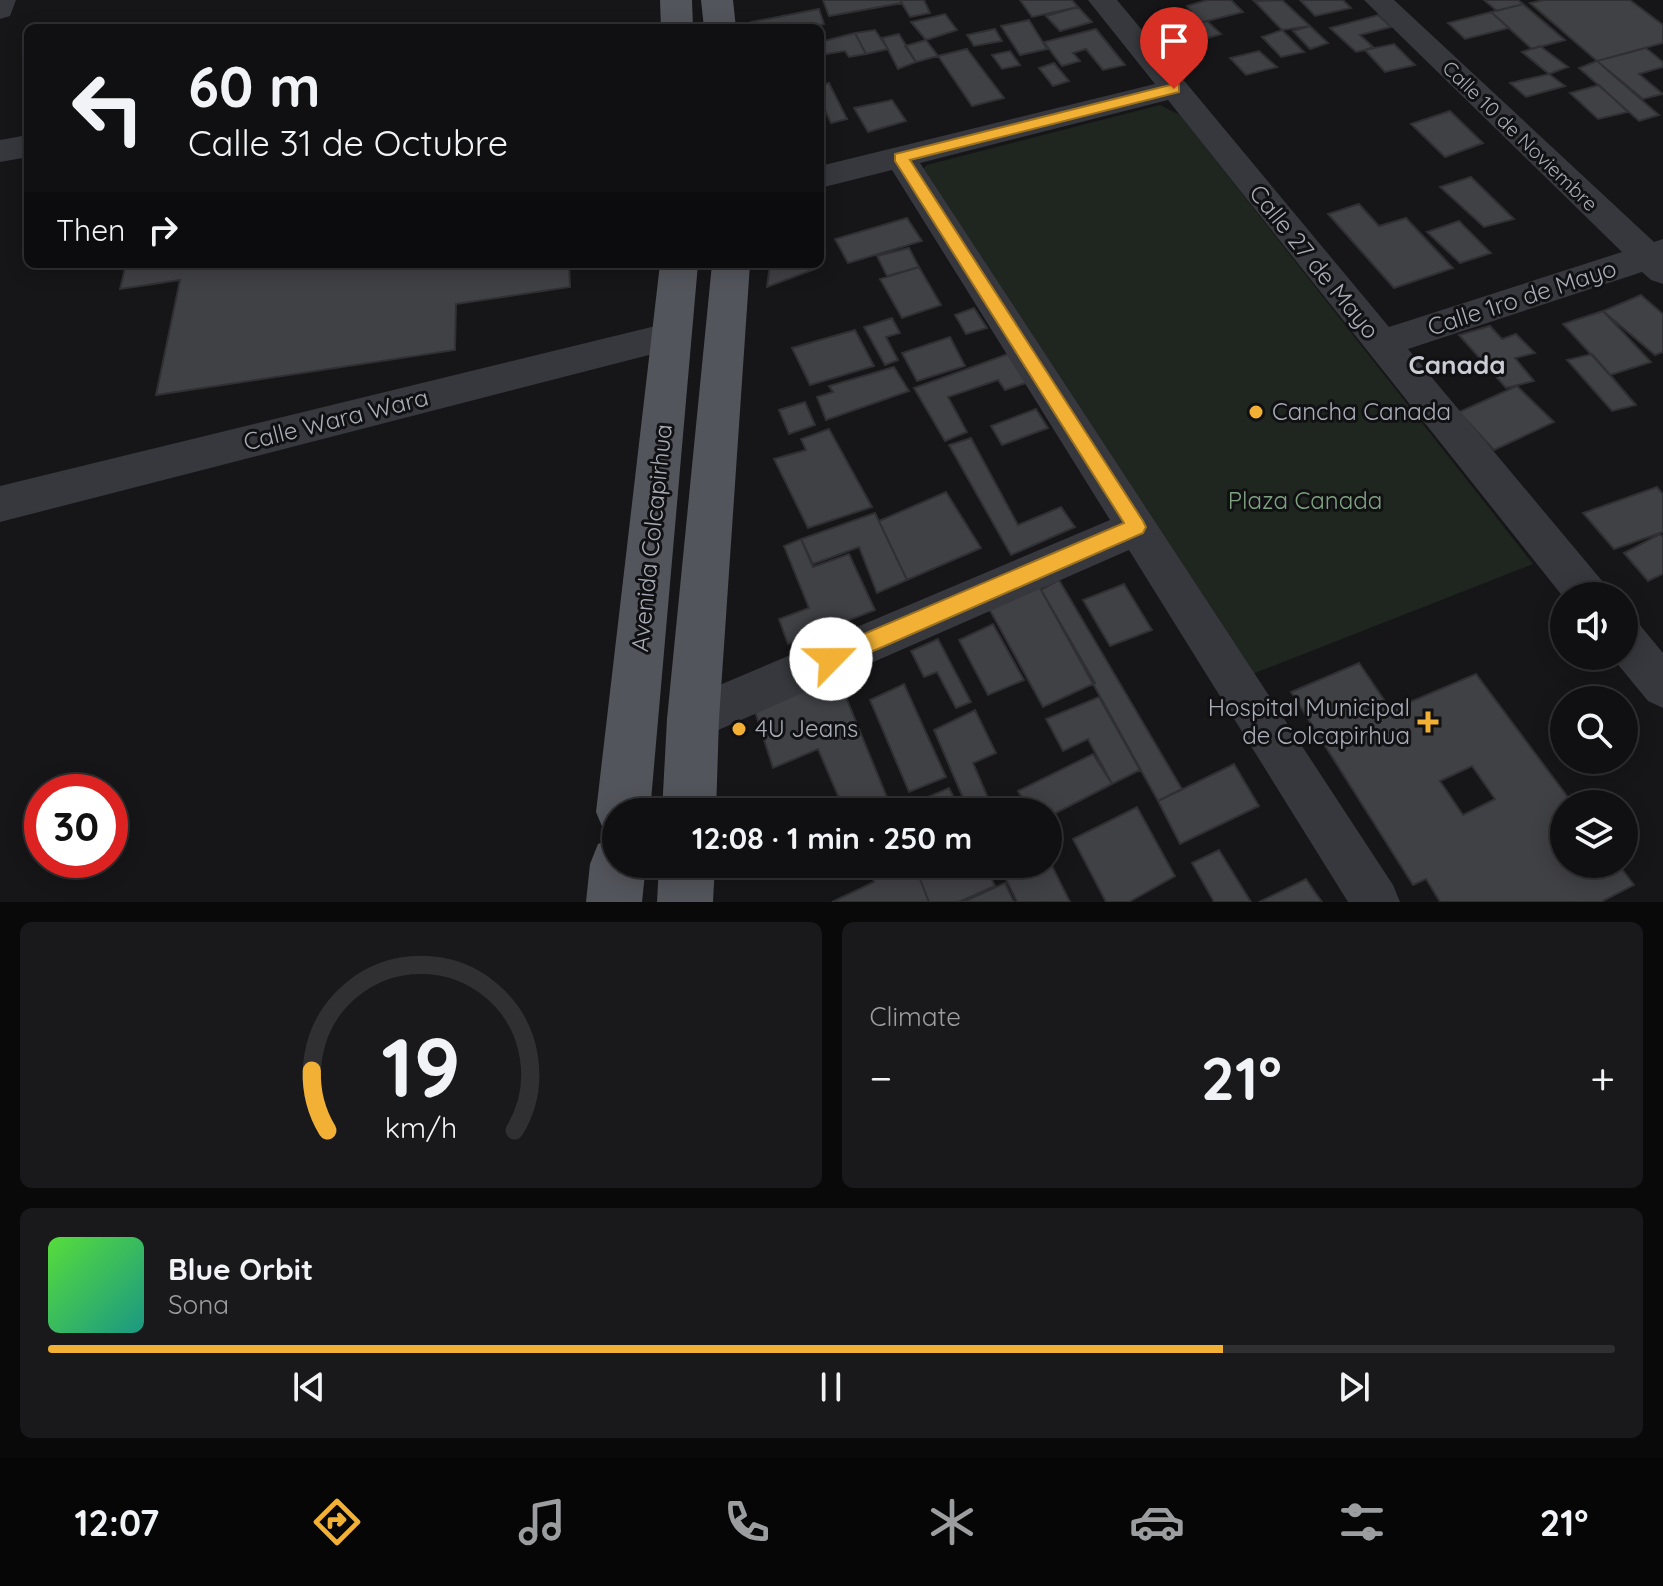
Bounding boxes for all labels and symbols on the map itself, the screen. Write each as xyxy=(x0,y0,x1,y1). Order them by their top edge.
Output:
pin xyxy=(1140,7,1208,89)
street label: Calle 10 de Noviembre xyxy=(1437,55,1603,216)
street label: Calle 27 de Mayo xyxy=(1243,178,1386,345)
street label: Calle 1ro de Mayo xyxy=(1423,252,1620,342)
district label: Canada xyxy=(1408,348,1506,381)
street label: Calle Wara Wara xyxy=(240,382,431,457)
place label: Cancha Canada xyxy=(1272,396,1451,426)
marker: Cancha Canada xyxy=(1247,403,1265,421)
street label: Avenida Colcapirhua xyxy=(624,423,678,653)
park label: Plaza Canada xyxy=(1228,485,1382,515)
position arrow xyxy=(789,617,873,701)
place label: Hospital Municipal de Colcapirhua xyxy=(1208,692,1410,750)
marker: Hospital Municipal de Colcapirhua xyxy=(1417,711,1439,733)
place label: 4U Jeans xyxy=(755,713,858,743)
marker: 4U Jeans xyxy=(730,720,748,738)
speed limit sign: 30 xyxy=(24,774,128,878)

